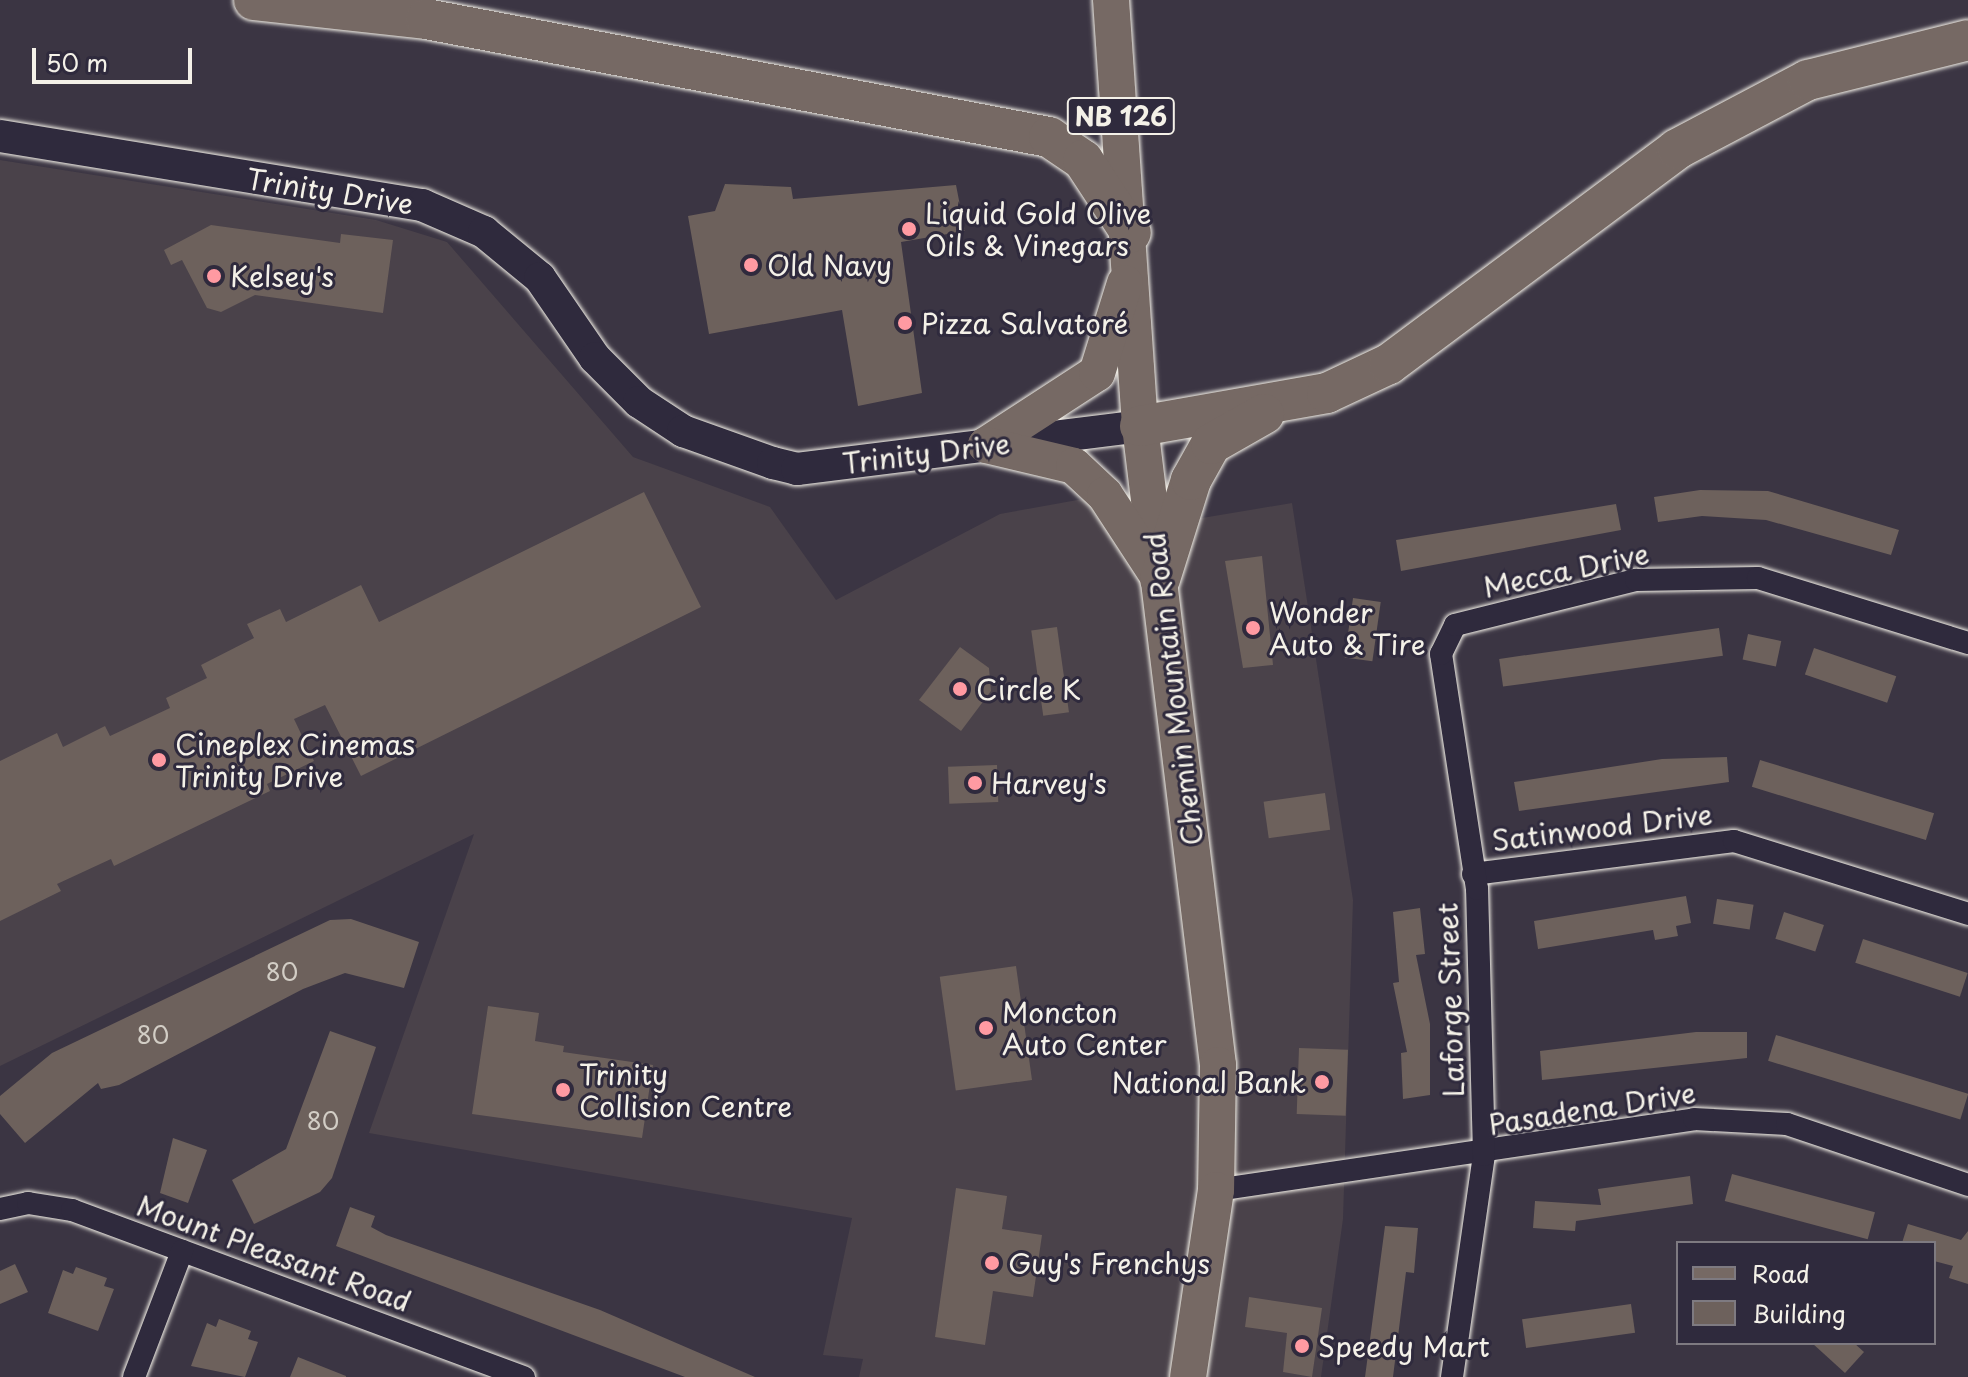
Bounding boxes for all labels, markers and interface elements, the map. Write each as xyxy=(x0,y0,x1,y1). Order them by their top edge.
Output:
scale bar xyxy=(36,32,196,82)
text: 50 m xyxy=(46,44,108,80)
road number: NB 126 xyxy=(1065,94,1177,138)
street label: Trinity Drive xyxy=(244,161,416,221)
place label: Liquid Gold Olive Oils & Vinegars xyxy=(925,196,1152,262)
marker: Liquid Gold Olive Oils & Vinegars xyxy=(900,220,918,238)
place label: Old Navy xyxy=(767,248,892,282)
marker: Old Navy xyxy=(742,256,760,274)
place label: Kelsey's xyxy=(230,259,334,293)
marker: Kelsey's xyxy=(205,267,223,285)
place label: Pizza Salvatoré xyxy=(921,306,1128,340)
marker: Pizza Salvatoré xyxy=(896,314,914,332)
street label: Trinity Drive xyxy=(840,426,1012,480)
street label: Chemin Mountain Road xyxy=(1137,530,1209,848)
street label: Mecca Drive xyxy=(1480,536,1652,604)
place label: Wonder Auto & Tire xyxy=(1269,595,1427,661)
marker: Wonder Auto & Tire xyxy=(1244,619,1262,637)
place label: Circle K xyxy=(976,672,1084,706)
marker: Circle K xyxy=(951,680,969,698)
place label: Cineplex Cinemas Trinity Drive xyxy=(175,727,418,793)
marker: Cineplex Cinemas Trinity Drive xyxy=(150,751,168,769)
place label: Harvey's xyxy=(991,766,1107,800)
marker: Harvey's xyxy=(966,774,984,792)
street label: Satinwood Drive xyxy=(1489,797,1715,857)
street label: Laforge Street xyxy=(1430,902,1470,1098)
house number: 80 xyxy=(266,958,298,986)
place label: Moncton Auto Center xyxy=(1002,995,1169,1061)
marker: Moncton Auto Center xyxy=(977,1019,995,1037)
house number: 80 xyxy=(137,1021,169,1049)
place label: Trinity Collision Centre xyxy=(579,1057,793,1123)
place label: National Bank xyxy=(1112,1065,1306,1099)
marker: National Bank xyxy=(1313,1073,1331,1091)
street label: Pasadena Drive xyxy=(1487,1075,1697,1141)
marker: Trinity Collision Centre xyxy=(554,1081,572,1099)
house number: 80 xyxy=(307,1107,339,1135)
street label: Mount Pleasant Road xyxy=(133,1188,415,1318)
legend xyxy=(1676,1241,1936,1345)
place label: Guy's Frenchys xyxy=(1008,1246,1212,1280)
marker: Guy's Frenchys xyxy=(983,1254,1001,1272)
text: Road xyxy=(1752,1255,1810,1291)
text: Building xyxy=(1752,1295,1846,1331)
place label: Speedy Mart xyxy=(1318,1329,1489,1363)
marker: Speedy Mart xyxy=(1293,1337,1311,1355)

